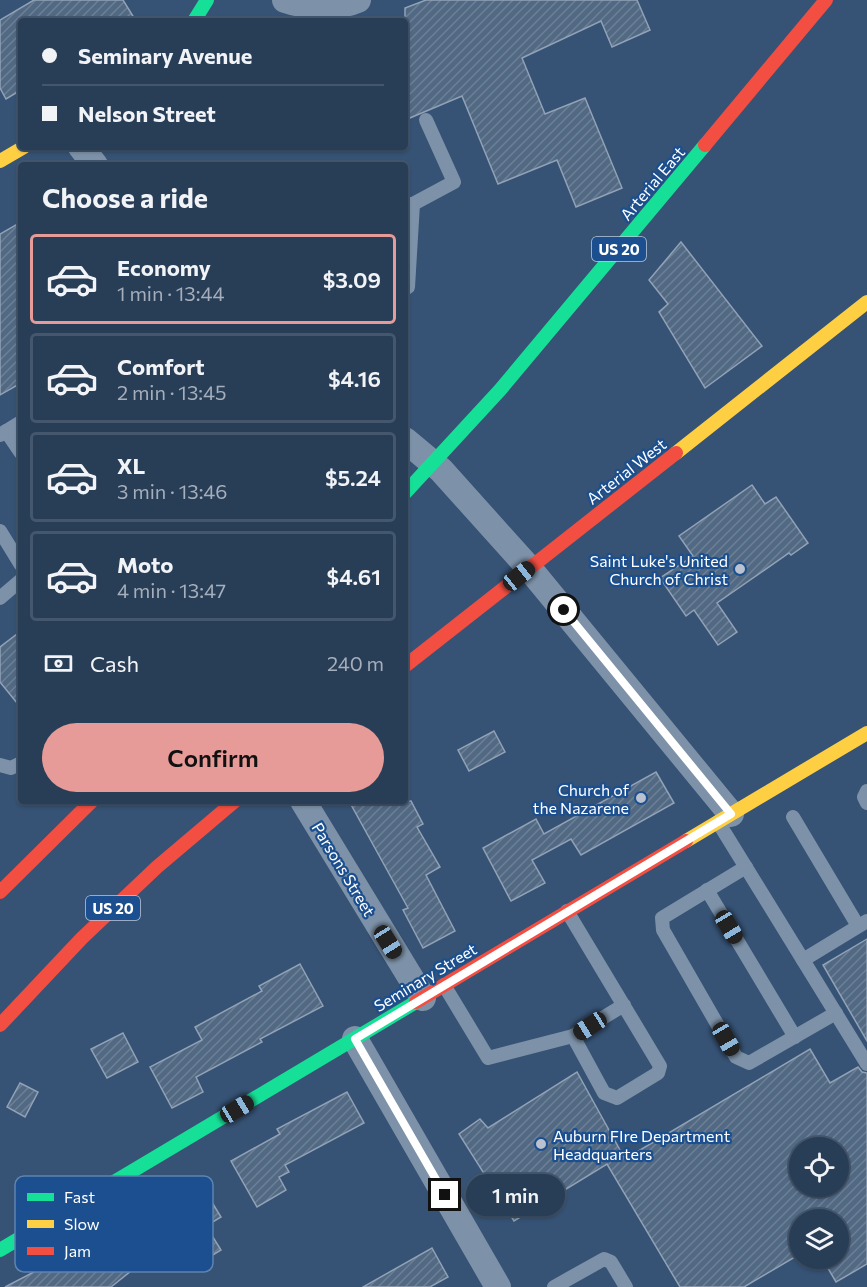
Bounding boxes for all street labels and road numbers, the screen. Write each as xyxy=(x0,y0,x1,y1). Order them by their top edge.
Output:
street label: Arterial East xyxy=(616,142,688,224)
road number: US 20 xyxy=(592,237,646,261)
street label: Arterial West xyxy=(582,434,670,508)
street label: Parsons Street xyxy=(309,819,380,920)
road number: US 20 xyxy=(86,896,140,920)
street label: Seminary Street xyxy=(370,939,480,1015)

